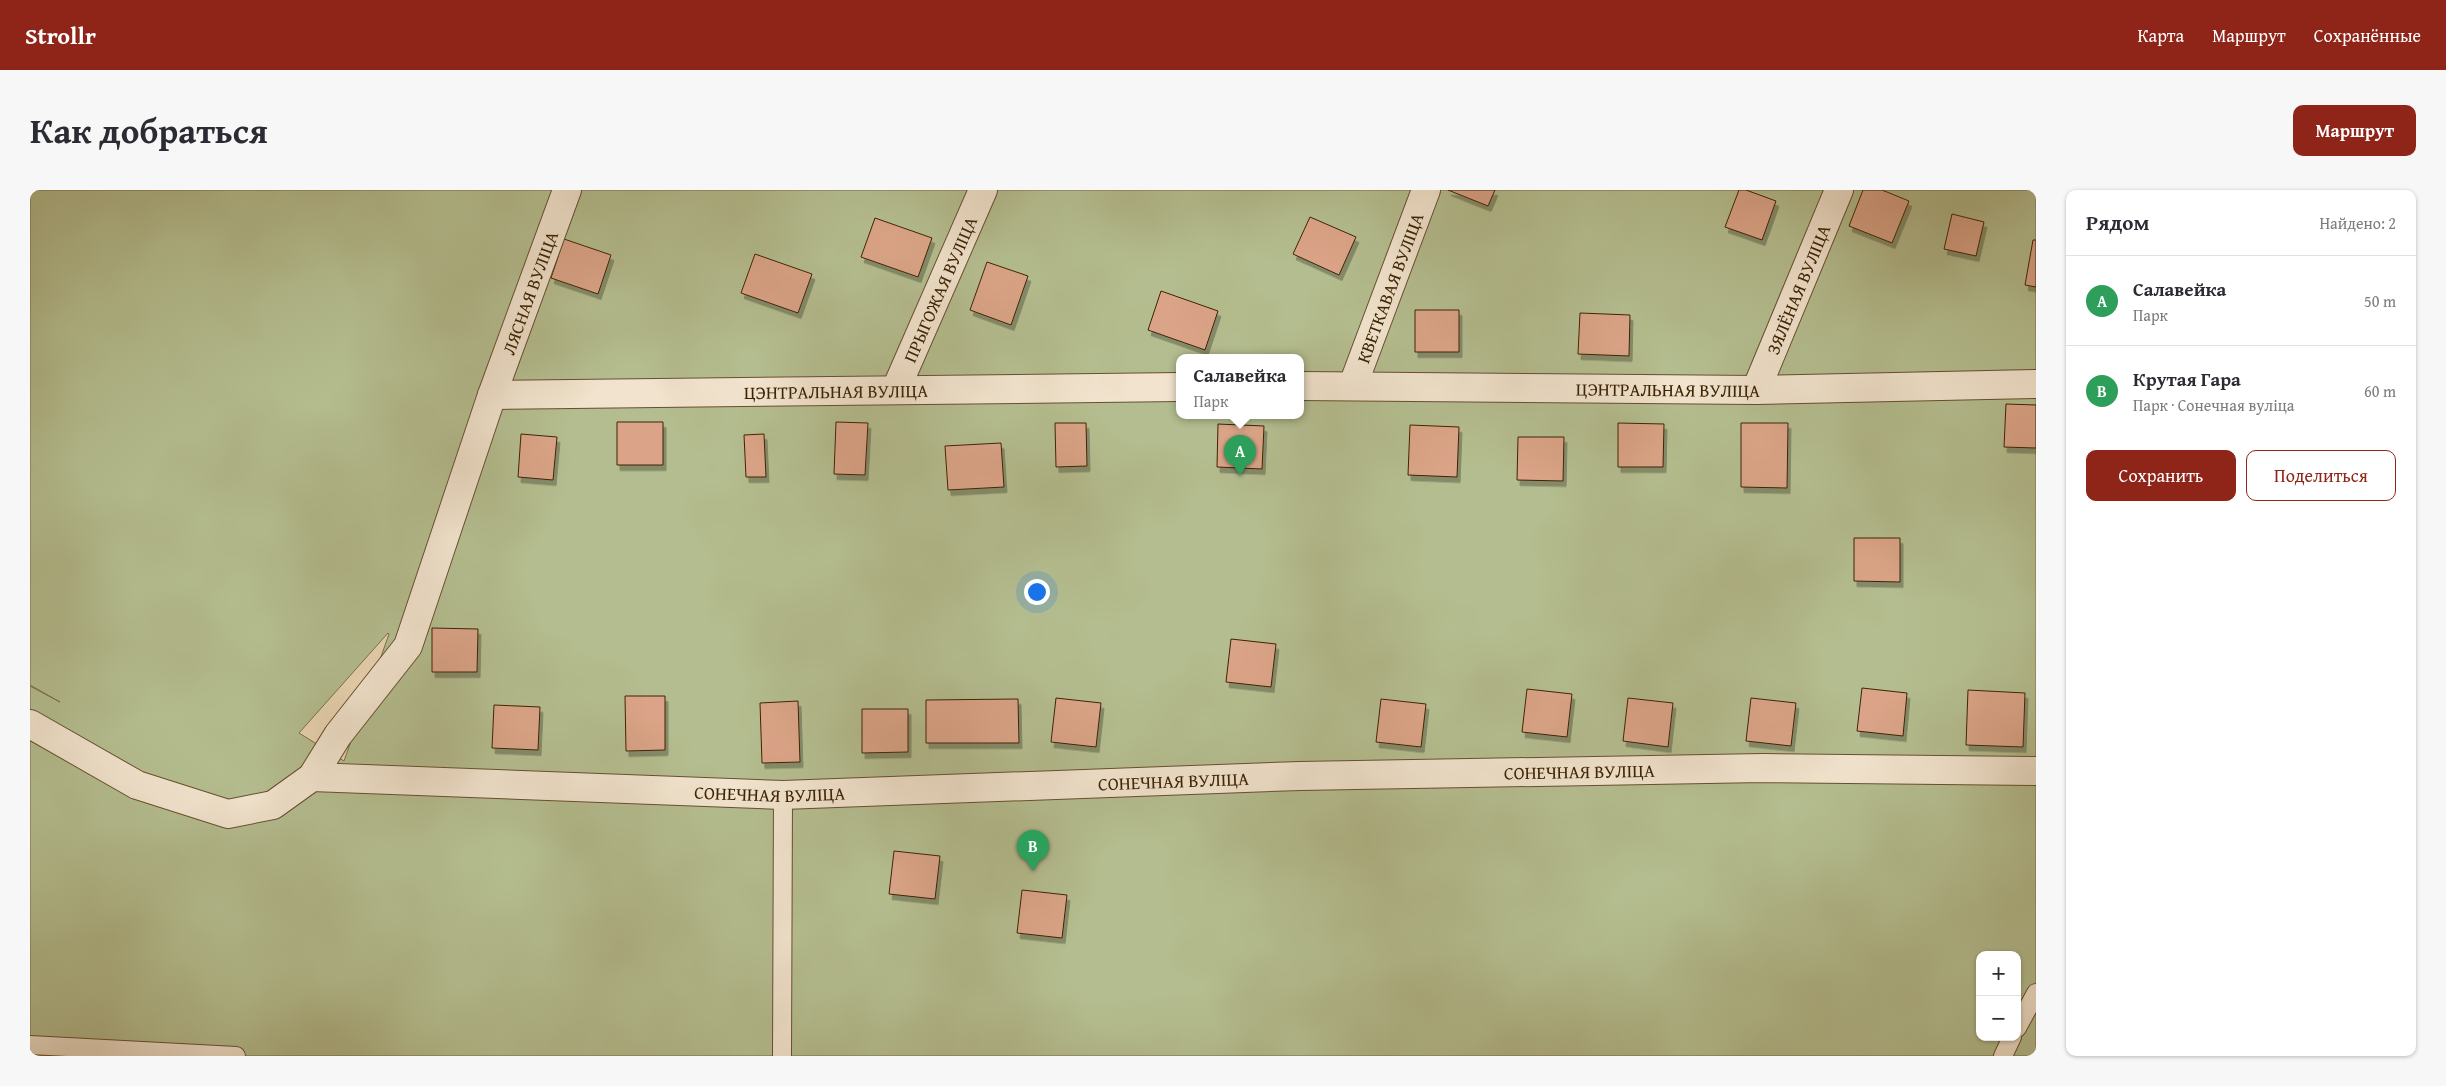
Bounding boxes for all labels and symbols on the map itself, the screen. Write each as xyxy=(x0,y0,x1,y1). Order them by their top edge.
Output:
street label: КВЕТКАВАЯ ВУЛІЦА xyxy=(1349,208,1430,367)
street label: ПРЫГОЖАЯ ВУЛІЦА xyxy=(896,212,984,366)
street label: ЗЯЛЁНАЯ ВУЛІЦА xyxy=(1759,220,1837,358)
street label: ЛЯСНАЯ ВУЛІЦА xyxy=(494,227,565,358)
street label: ЦЭНТРАЛЬНАЯ ВУЛІЦА xyxy=(1576,375,1760,404)
street label: ЦЭНТРАЛЬНАЯ ВУЛІЦА xyxy=(744,376,928,406)
pin: A xyxy=(1224,435,1256,476)
your location xyxy=(1024,579,1050,605)
street label: СОНЕЧНАЯ ВУЛІЦА xyxy=(1504,756,1655,786)
street label: СОНЕЧНАЯ ВУЛІЦА xyxy=(1097,764,1249,797)
street label: СОНЕЧНАЯ ВУЛІЦА xyxy=(694,778,846,809)
pin: B xyxy=(1017,830,1049,871)

